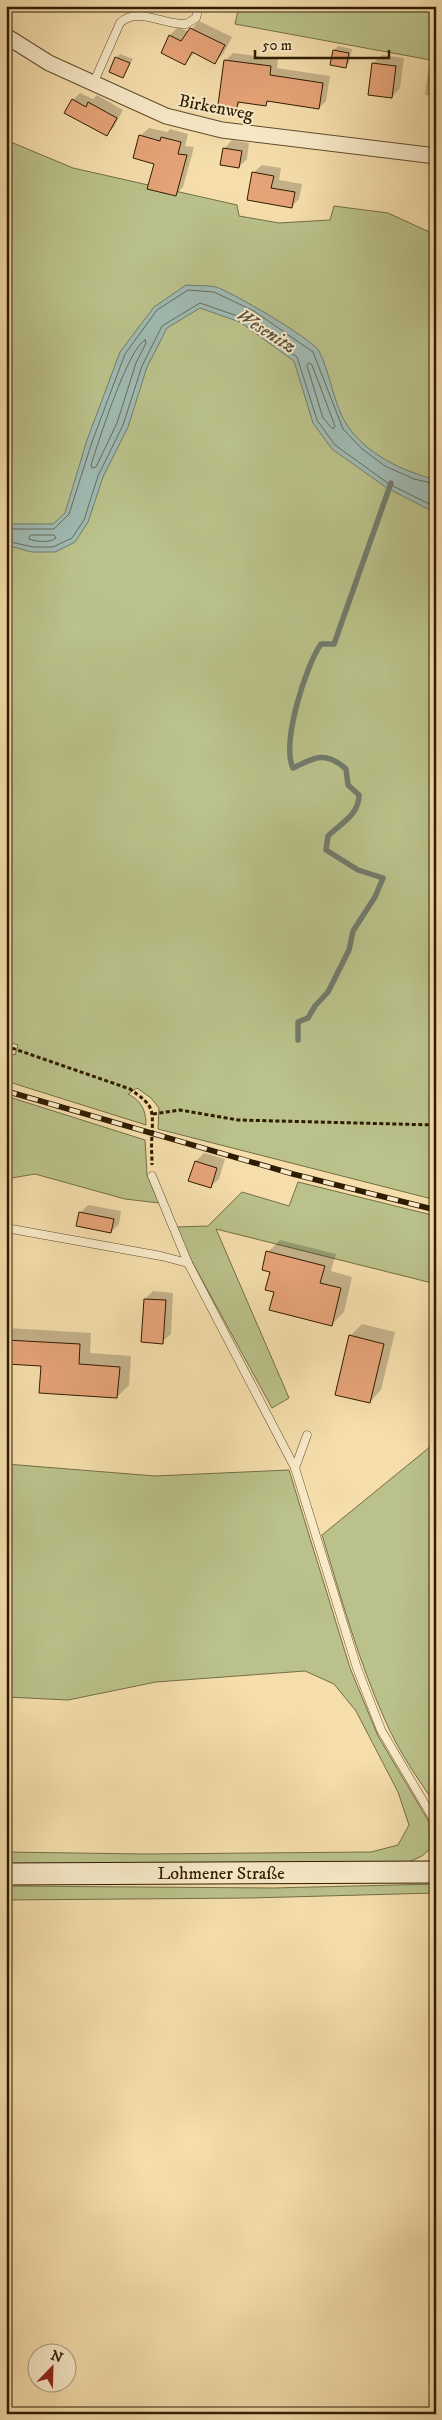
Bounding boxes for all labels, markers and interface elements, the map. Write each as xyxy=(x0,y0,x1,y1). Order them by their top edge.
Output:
scale bar xyxy=(255,28,388,60)
text: 50 m xyxy=(262,36,292,55)
street label: Birkenweg xyxy=(177,90,255,126)
water label: Wesenitz xyxy=(232,304,300,359)
street label: Lohmener Straße xyxy=(157,1863,285,1885)
north arrow xyxy=(28,2342,78,2392)
text: N xyxy=(48,2346,66,2368)

